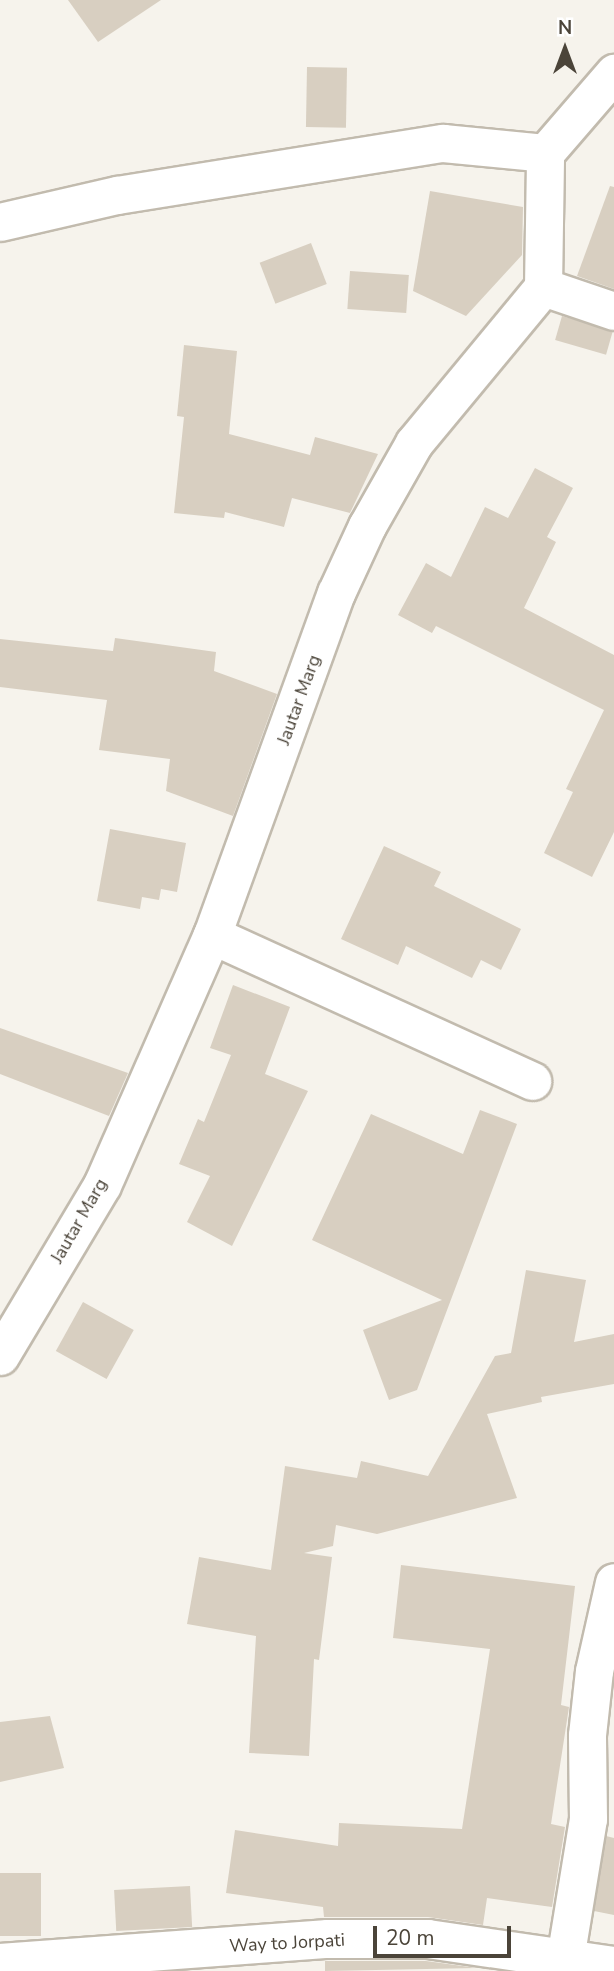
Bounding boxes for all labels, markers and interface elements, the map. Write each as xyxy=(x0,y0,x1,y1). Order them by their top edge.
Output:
north arrow xyxy=(530,14,600,84)
text: N xyxy=(558,15,572,41)
street label: Jautar Marg xyxy=(273,652,325,748)
street label: Jautar Marg xyxy=(46,1175,112,1267)
scale bar xyxy=(376,1912,514,1956)
text: 20 m xyxy=(386,1924,435,1952)
street label: Way to Jorpati xyxy=(229,1929,345,1957)

